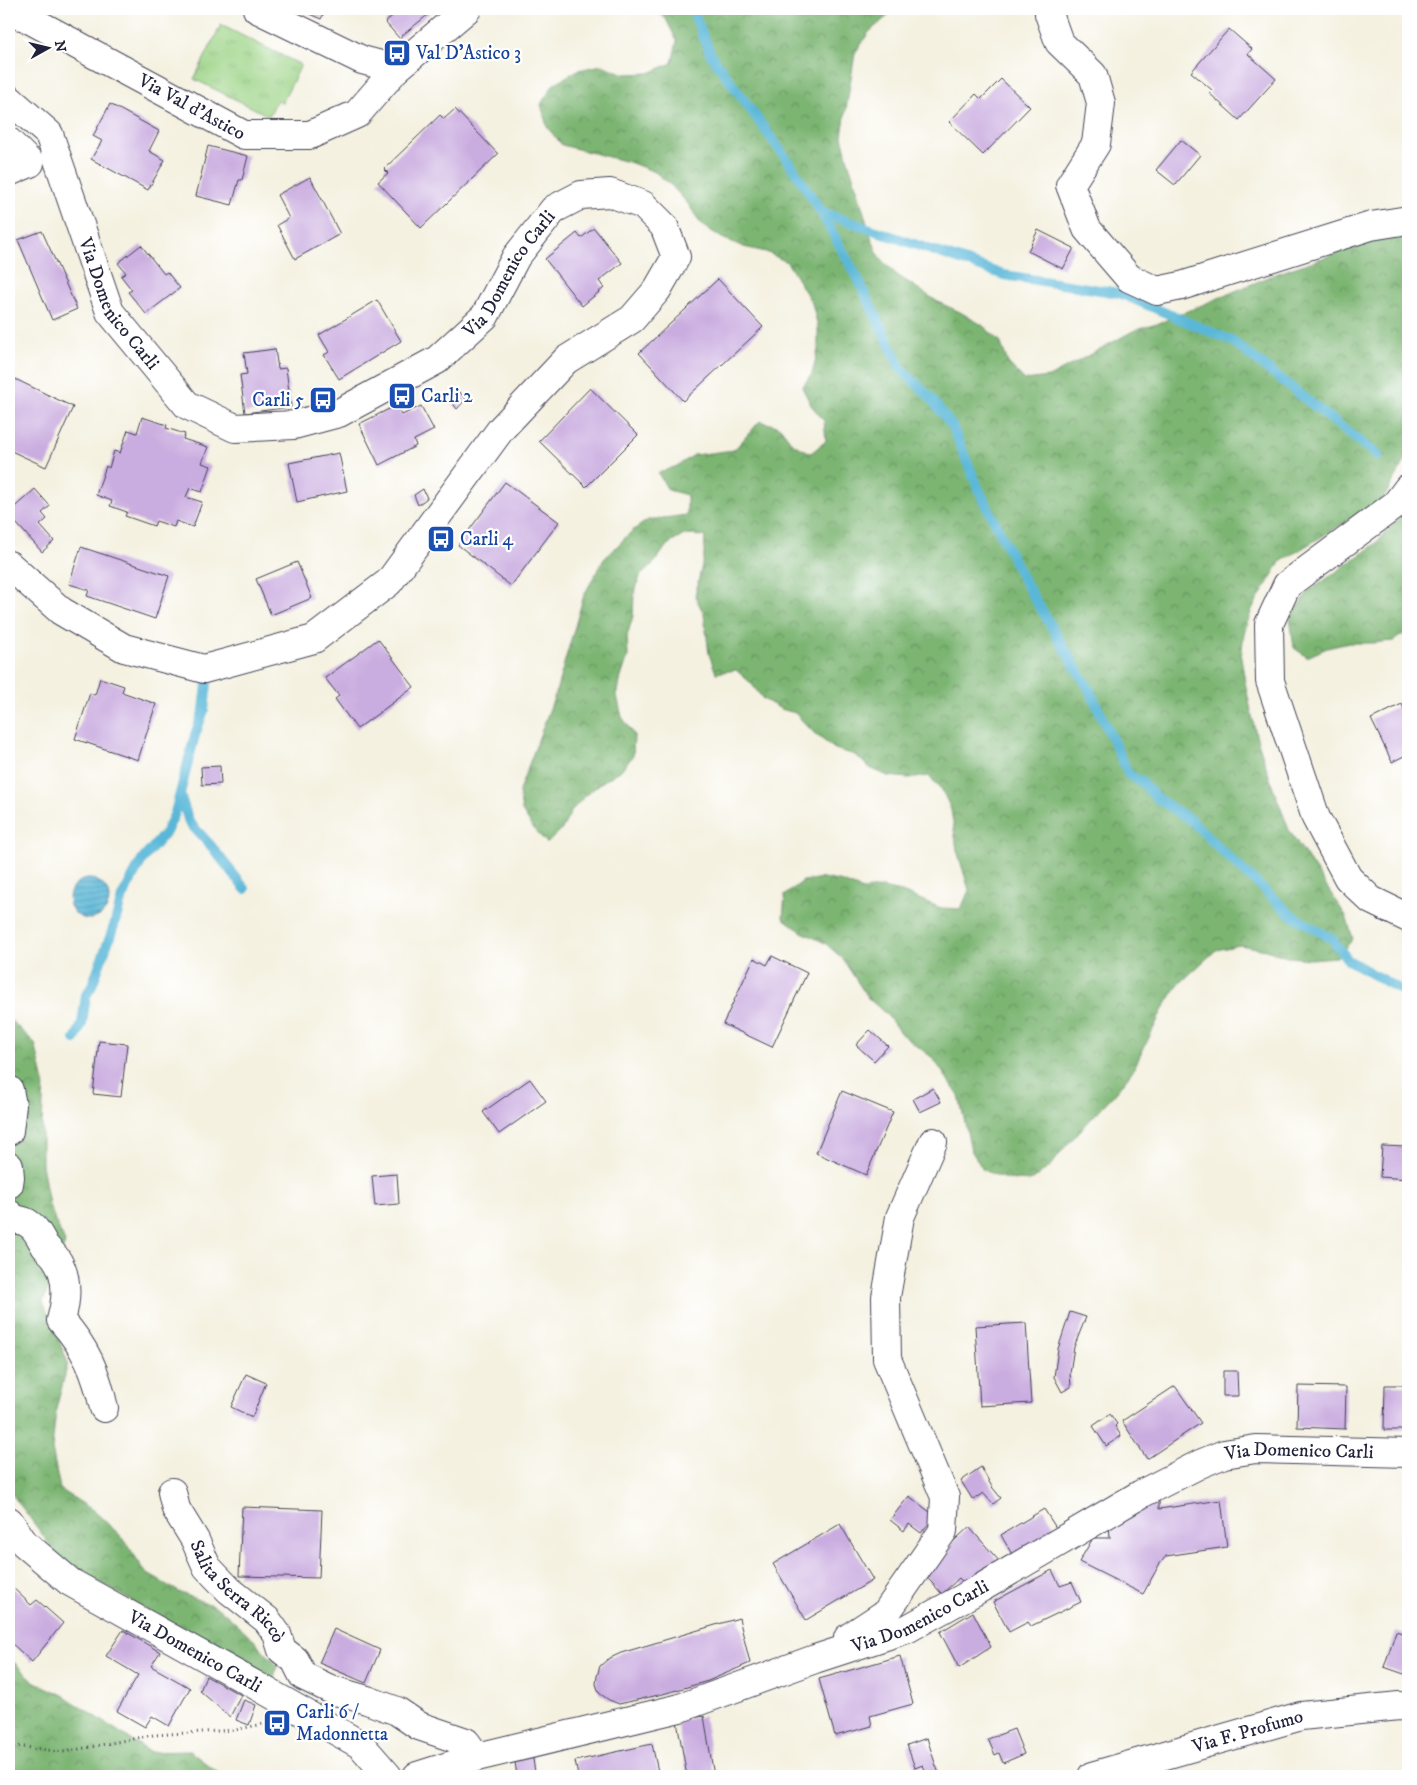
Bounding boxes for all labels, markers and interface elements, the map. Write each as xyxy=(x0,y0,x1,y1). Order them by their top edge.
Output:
north arrow xyxy=(22,22,72,72)
bus stop icon: Val D'Astico 3 xyxy=(382,38,412,68)
text: N xyxy=(50,39,70,54)
place label: Val D'Astico 3 xyxy=(415,42,521,65)
street label: Via Val d'Astico xyxy=(133,68,249,145)
street label: Via Domenico Carli xyxy=(457,206,560,343)
street label: Via Domenico Carli xyxy=(74,234,164,374)
bus stop icon: Carli 2 xyxy=(387,381,417,411)
bus stop icon: Carli 5 xyxy=(308,385,338,415)
place label: Carli 2 xyxy=(421,385,473,408)
place label: Carli 5 xyxy=(252,389,305,412)
bus stop icon: Carli 4 xyxy=(426,524,456,554)
place label: Carli 4 xyxy=(460,528,514,551)
street label: Via Domenico Carli xyxy=(1222,1437,1374,1465)
street label: Salita Serra Riccò xyxy=(185,1536,290,1645)
street label: Via Domenico Carli xyxy=(848,1575,993,1658)
street label: Via Domenico Carli xyxy=(123,1605,266,1698)
place label: Carli 6 / Madonnetta xyxy=(296,1701,388,1746)
street label: Via F. Profumo xyxy=(1189,1704,1306,1758)
bus stop icon: Carli 6 / Madonnetta xyxy=(262,1708,292,1738)

